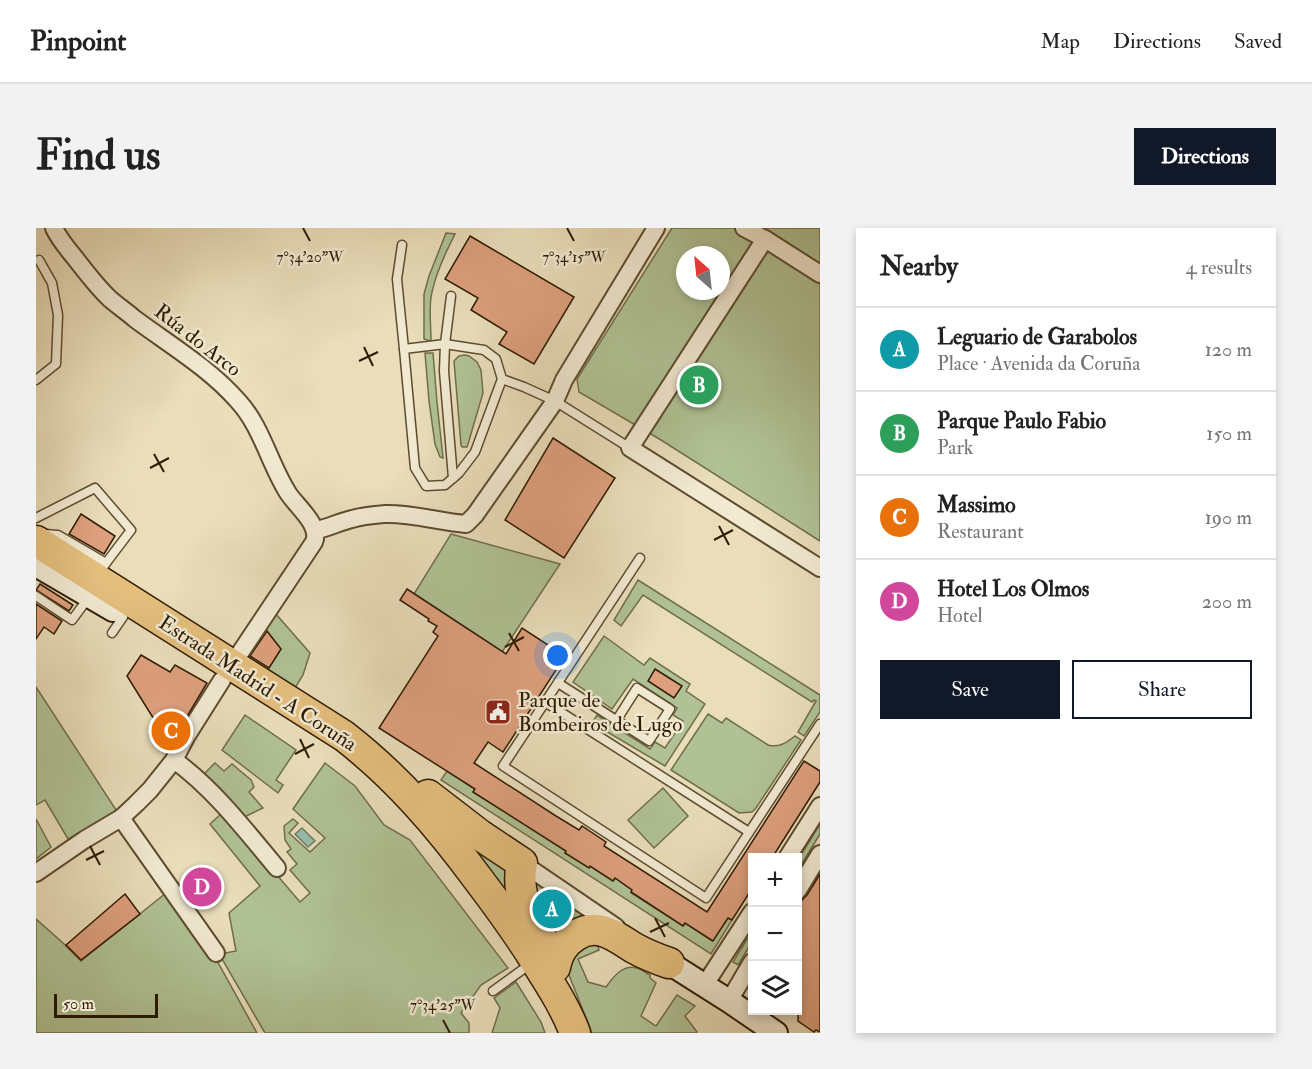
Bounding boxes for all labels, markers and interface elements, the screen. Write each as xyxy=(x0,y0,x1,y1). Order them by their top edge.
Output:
text: Pinpoint xyxy=(30,24,126,59)
text: Map xyxy=(1040,28,1080,55)
text: Directions xyxy=(1113,28,1201,55)
text: Saved xyxy=(1234,28,1282,55)
button: Directions xyxy=(1134,128,1276,185)
text: Find us xyxy=(36,130,160,182)
north arrow xyxy=(676,246,730,300)
text: 7°34'20"W xyxy=(277,248,344,267)
text: 7°34'15"W xyxy=(542,248,607,267)
text: Nearby xyxy=(880,251,958,283)
text: 4 results xyxy=(1186,255,1252,280)
street label: Rúa do Arco xyxy=(149,298,247,383)
text: Leguario de Garabolos xyxy=(937,323,1137,351)
text: A xyxy=(893,337,906,362)
text: 120 m xyxy=(1205,337,1252,362)
text: Place · Avenida da Coruña xyxy=(937,351,1141,376)
pin: B xyxy=(680,362,718,408)
text: Parque Paulo Fabio xyxy=(937,407,1106,435)
text: B xyxy=(893,421,906,446)
text: 150 m xyxy=(1206,421,1252,446)
text: Park xyxy=(937,435,973,460)
text: Massimo xyxy=(937,491,1016,519)
text: C xyxy=(892,505,907,530)
text: 190 m xyxy=(1205,505,1252,530)
text: Restaurant xyxy=(937,519,1024,544)
text: Hotel Los Olmos xyxy=(937,575,1089,603)
text: D xyxy=(891,589,908,614)
text: 200 m xyxy=(1202,589,1252,614)
text: Hotel xyxy=(937,603,983,628)
street label: Estrada Madrid - A Coruña xyxy=(154,610,362,756)
your location xyxy=(543,641,572,670)
button: Save xyxy=(880,660,1060,719)
button: Share xyxy=(1072,660,1252,719)
place label: Parque de Bombeiros de Lugo xyxy=(518,687,682,738)
public building icon: Parque de Bombeiros de Lugo xyxy=(483,697,513,727)
pin: C xyxy=(152,708,190,754)
map controls xyxy=(748,853,802,1015)
button: + xyxy=(748,853,802,907)
pin: D xyxy=(182,864,222,910)
pin: A xyxy=(532,886,572,932)
button: − xyxy=(748,907,802,961)
button: layers xyxy=(748,961,802,1015)
scale bar xyxy=(54,991,158,1018)
text: 50 m xyxy=(63,994,94,1014)
text: 7°34'25"W xyxy=(410,996,477,1015)

